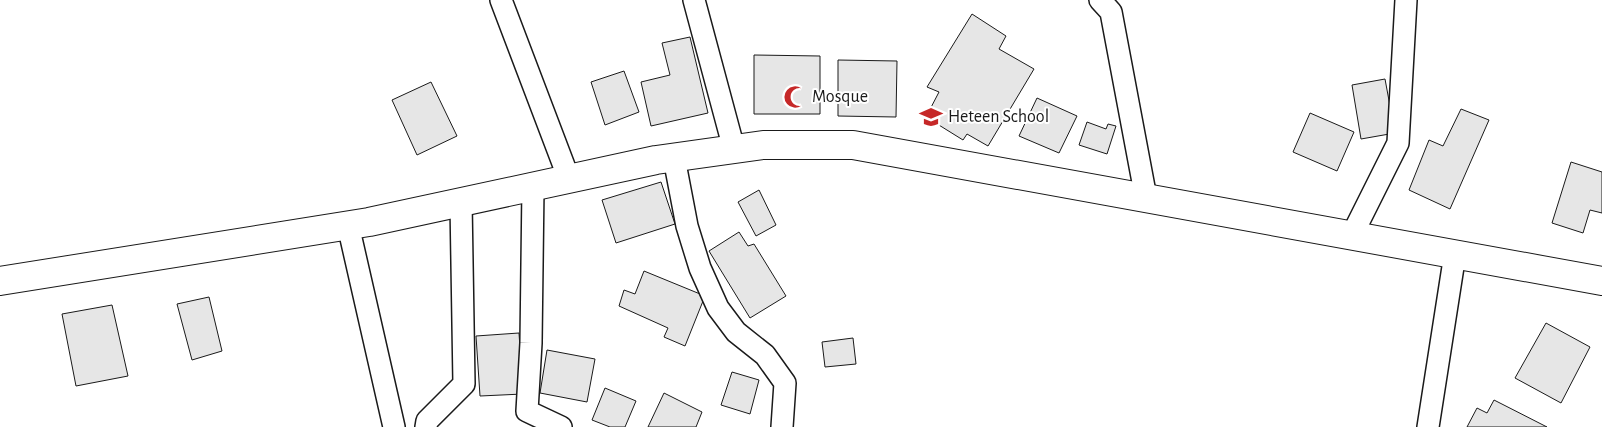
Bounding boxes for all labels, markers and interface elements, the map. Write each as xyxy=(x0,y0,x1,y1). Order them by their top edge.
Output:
mosque icon: Mosque xyxy=(782,84,808,110)
place label: Mosque xyxy=(812,88,868,106)
school or university icon: Heteen School xyxy=(918,104,944,130)
place label: Heteen School xyxy=(948,108,1049,126)

